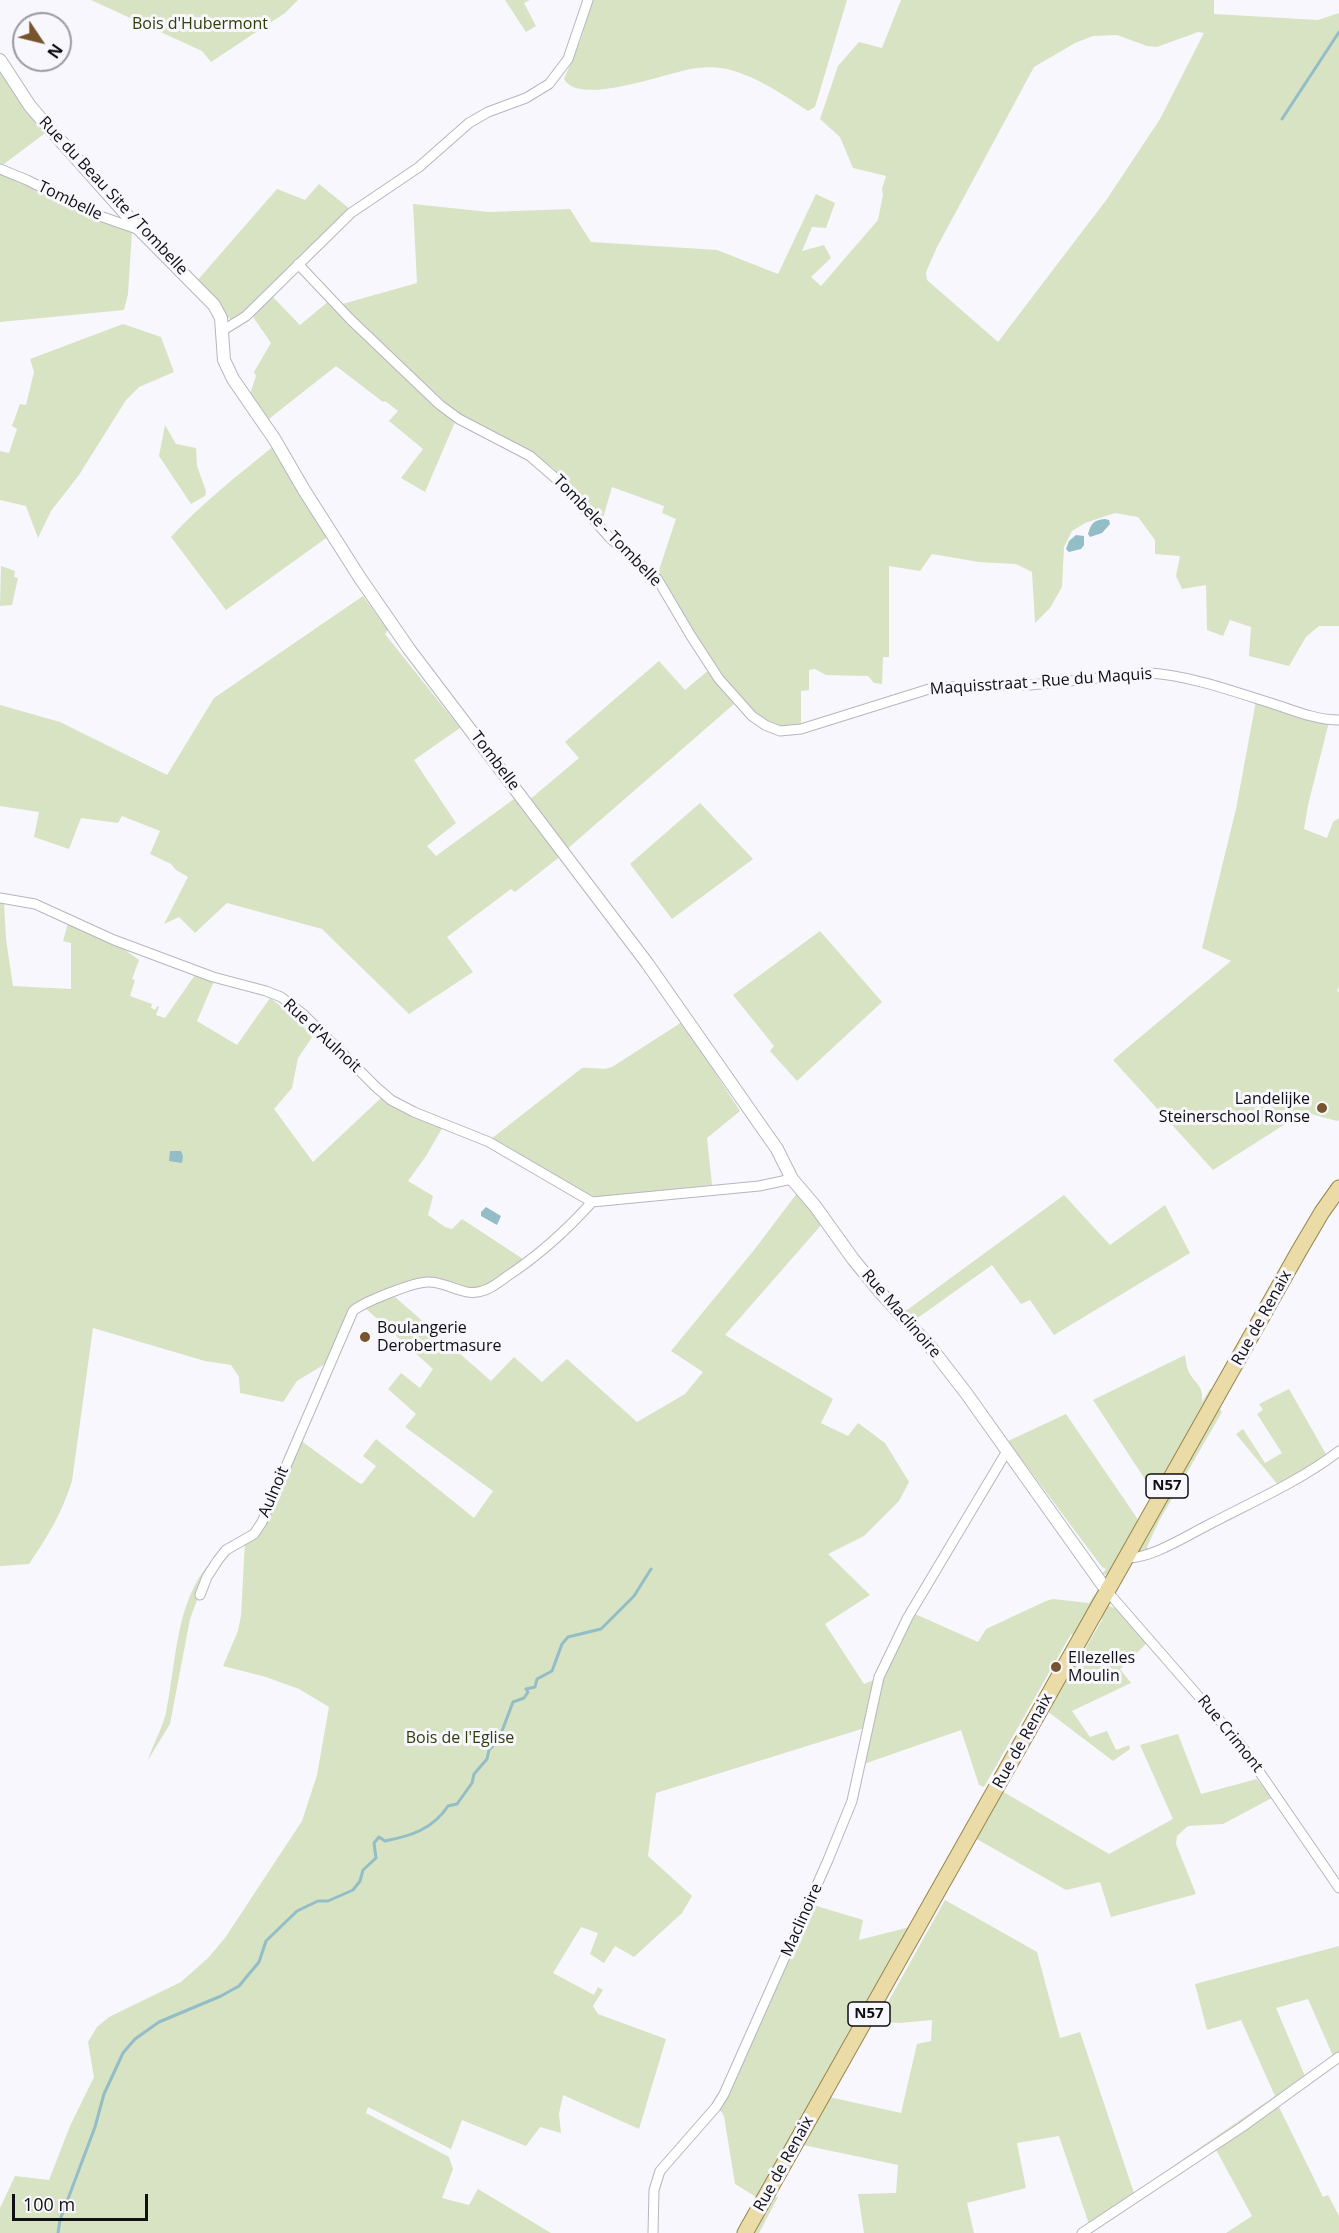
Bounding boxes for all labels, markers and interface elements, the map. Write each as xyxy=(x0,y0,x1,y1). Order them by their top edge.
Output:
north arrow xyxy=(12,12,72,72)
park label: Bois d'Hubermont xyxy=(132,14,268,34)
text: N xyxy=(42,40,68,63)
street label: Rue du Beau Site / Tombelle xyxy=(35,113,191,279)
street label: Tombelle xyxy=(35,177,105,225)
street label: Tombele - Tombelle xyxy=(549,471,665,591)
street label: Maquisstraat - Rue du Maquis xyxy=(929,665,1153,699)
street label: Tombelle xyxy=(467,728,523,794)
street label: Rue d'Aulnoit xyxy=(279,995,365,1077)
place label: Landelijke Steinerschool Ronse xyxy=(1159,1089,1310,1127)
marker: Landelijke Steinerschool Ronse xyxy=(1315,1101,1329,1115)
street label: Rue Maclinoire xyxy=(857,1266,945,1362)
street label: Rue de Renaix xyxy=(1228,1267,1296,1369)
place label: Boulangerie Derobertmasure xyxy=(377,1318,501,1356)
marker: Boulangerie Derobertmasure xyxy=(358,1330,372,1344)
street label: Aulnoit xyxy=(255,1464,293,1520)
road number: N57 xyxy=(1146,1474,1188,1498)
place label: Ellezelles Moulin xyxy=(1068,1648,1135,1686)
marker: Ellezelles Moulin xyxy=(1049,1660,1063,1674)
street label: Rue de Renaix xyxy=(989,1690,1057,1792)
street label: Rue Crimont xyxy=(1193,1692,1267,1776)
park label: Bois de l'Eglise xyxy=(406,1728,514,1748)
street label: Maclinoire xyxy=(777,1880,827,1960)
road number: N57 xyxy=(848,2002,890,2026)
street label: Rue de Renaix xyxy=(750,2113,818,2215)
scale bar xyxy=(15,2182,152,2220)
text: 100 m xyxy=(23,2192,75,2216)

